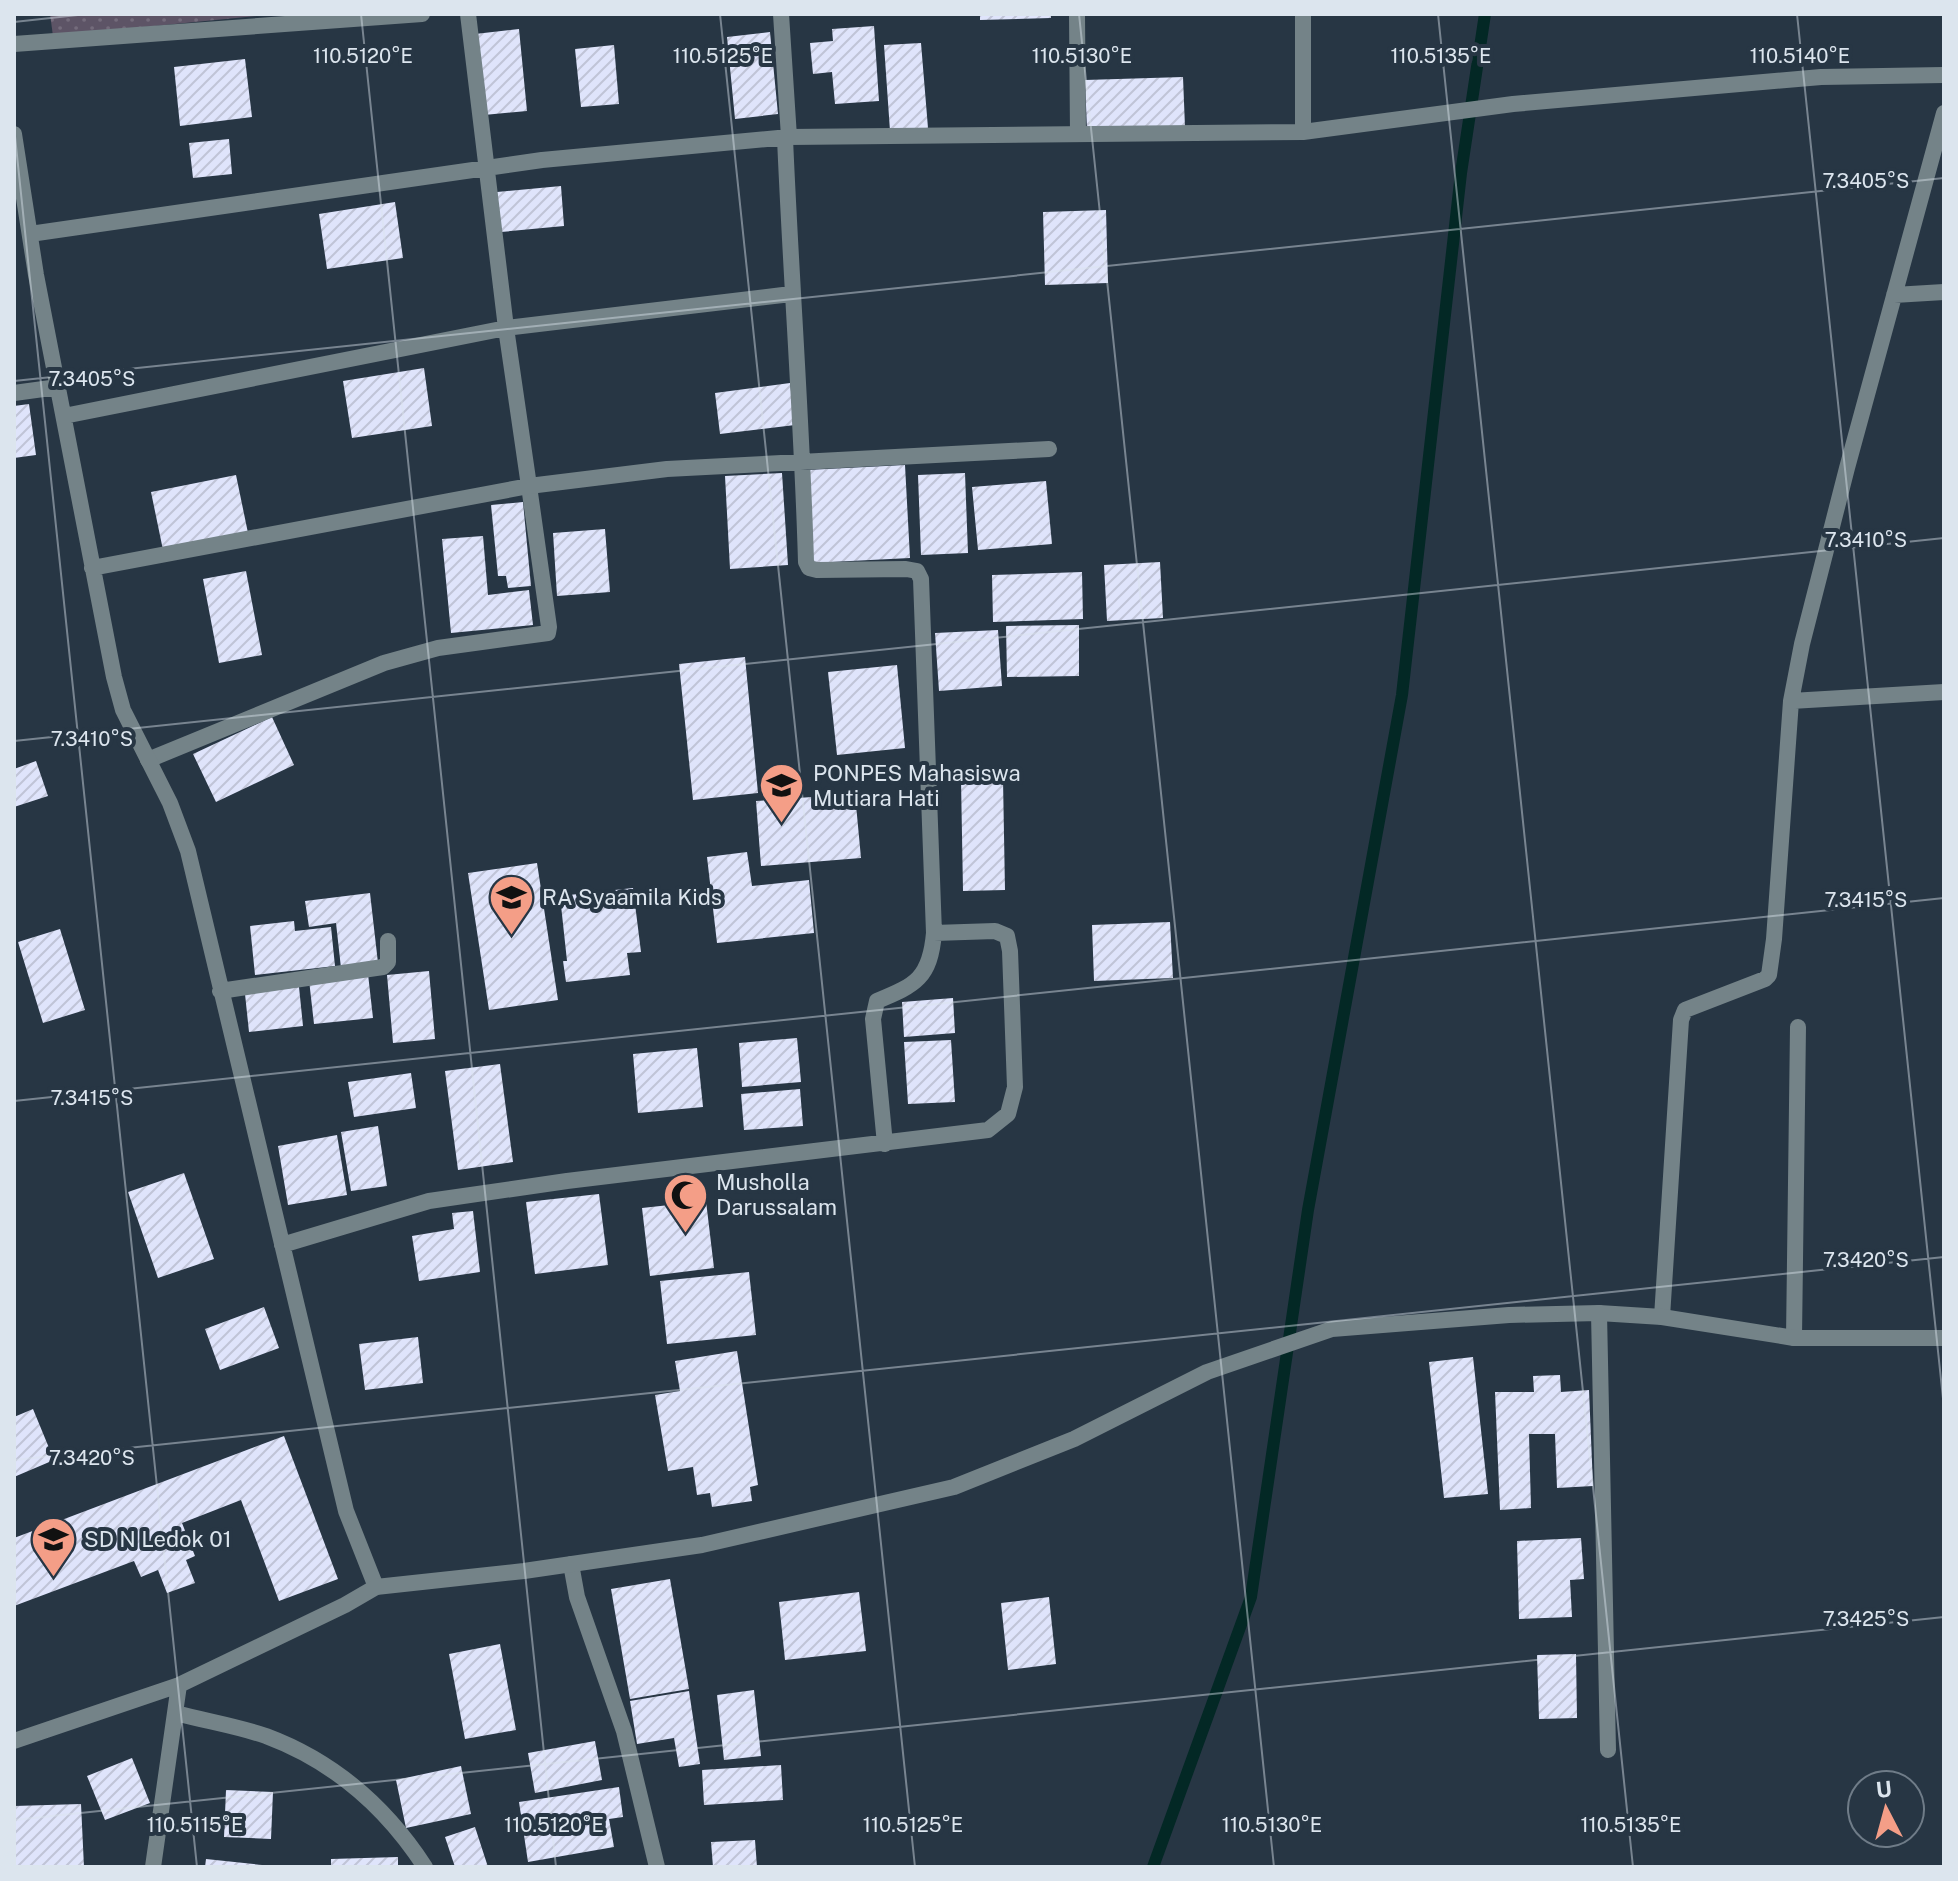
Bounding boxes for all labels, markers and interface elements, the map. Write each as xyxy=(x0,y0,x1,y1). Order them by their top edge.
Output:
text: 110.5120°E xyxy=(313,44,413,68)
text: 110.5125°E xyxy=(673,44,773,68)
text: 110.5130°E xyxy=(1032,44,1132,68)
text: 110.5135°E xyxy=(1390,44,1492,68)
text: 110.5140°E xyxy=(1750,44,1850,68)
text: 7.3405°S xyxy=(1823,169,1909,193)
text: 7.3405°S xyxy=(49,367,135,391)
text: 7.3410°S xyxy=(1825,528,1907,552)
text: 7.3410°S xyxy=(51,727,133,751)
place label: PONPES Mahasiswa Mutiara Hati xyxy=(813,760,1021,811)
school or university icon: PONPES Mahasiswa Mutiara Hati xyxy=(758,762,806,825)
school or university icon: RA Syaamila Kids xyxy=(487,873,535,936)
place label: RA Syaamila Kids xyxy=(542,884,722,910)
text: 7.3415°S xyxy=(1825,888,1907,912)
text: 7.3415°S xyxy=(51,1086,133,1110)
place label: Musholla Darussalam xyxy=(716,1169,837,1220)
mosque icon: Musholla Darussalam xyxy=(661,1171,709,1234)
text: 7.3420°S xyxy=(1823,1248,1909,1272)
text: 7.3420°S xyxy=(49,1446,135,1470)
school or university icon: SD N Ledok 01 xyxy=(29,1515,77,1578)
place label: SD N Ledok 01 xyxy=(84,1526,232,1552)
text: 7.3425°S xyxy=(1823,1607,1909,1631)
north arrow xyxy=(1846,1769,1926,1849)
text: U xyxy=(1875,1775,1893,1803)
text: 110.5115°E xyxy=(147,1813,243,1837)
text: 110.5120°E xyxy=(504,1813,604,1837)
text: 110.5125°E xyxy=(863,1813,963,1837)
text: 110.5130°E xyxy=(1222,1813,1322,1837)
text: 110.5135°E xyxy=(1580,1813,1682,1837)

